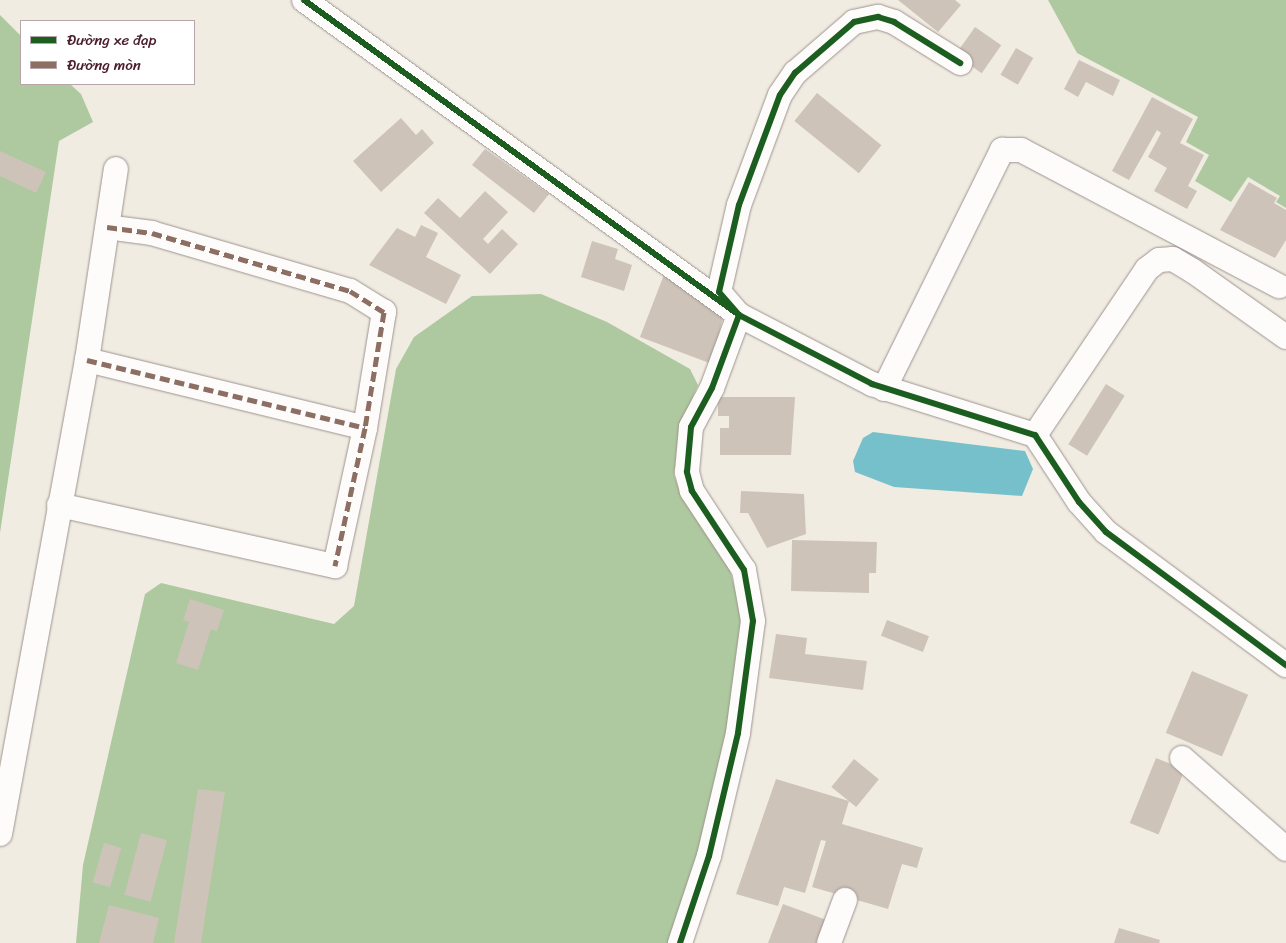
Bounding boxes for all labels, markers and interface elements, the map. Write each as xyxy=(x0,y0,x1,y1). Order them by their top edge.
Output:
legend xyxy=(20,20,195,85)
text: Đường xe đạp xyxy=(67,27,156,53)
text: Đường mòn xyxy=(67,52,141,78)

